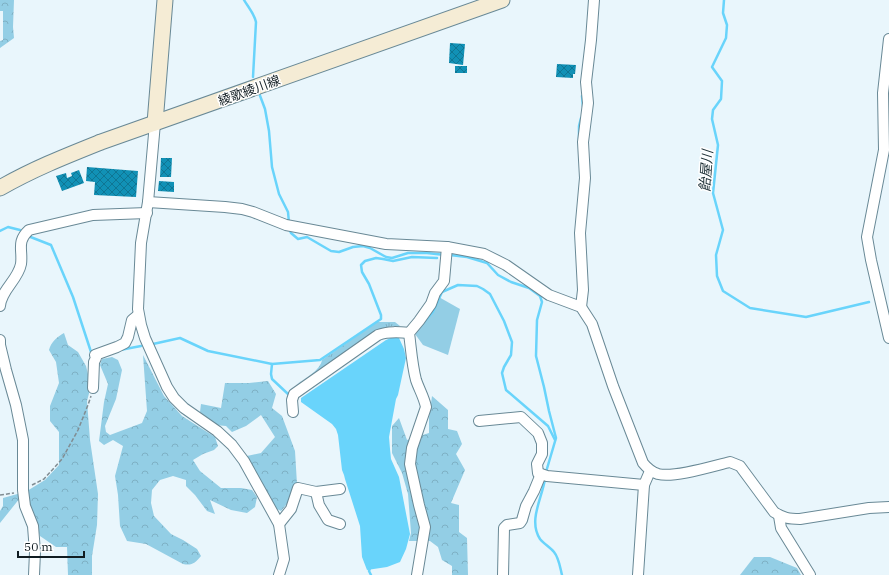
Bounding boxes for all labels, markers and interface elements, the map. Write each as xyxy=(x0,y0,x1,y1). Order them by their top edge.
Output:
street label: 綾歌綾川線 xyxy=(216,71,283,110)
water label: 飴屋川 xyxy=(696,147,717,193)
scale bar xyxy=(18,533,84,559)
text: 50 m xyxy=(24,539,53,554)

